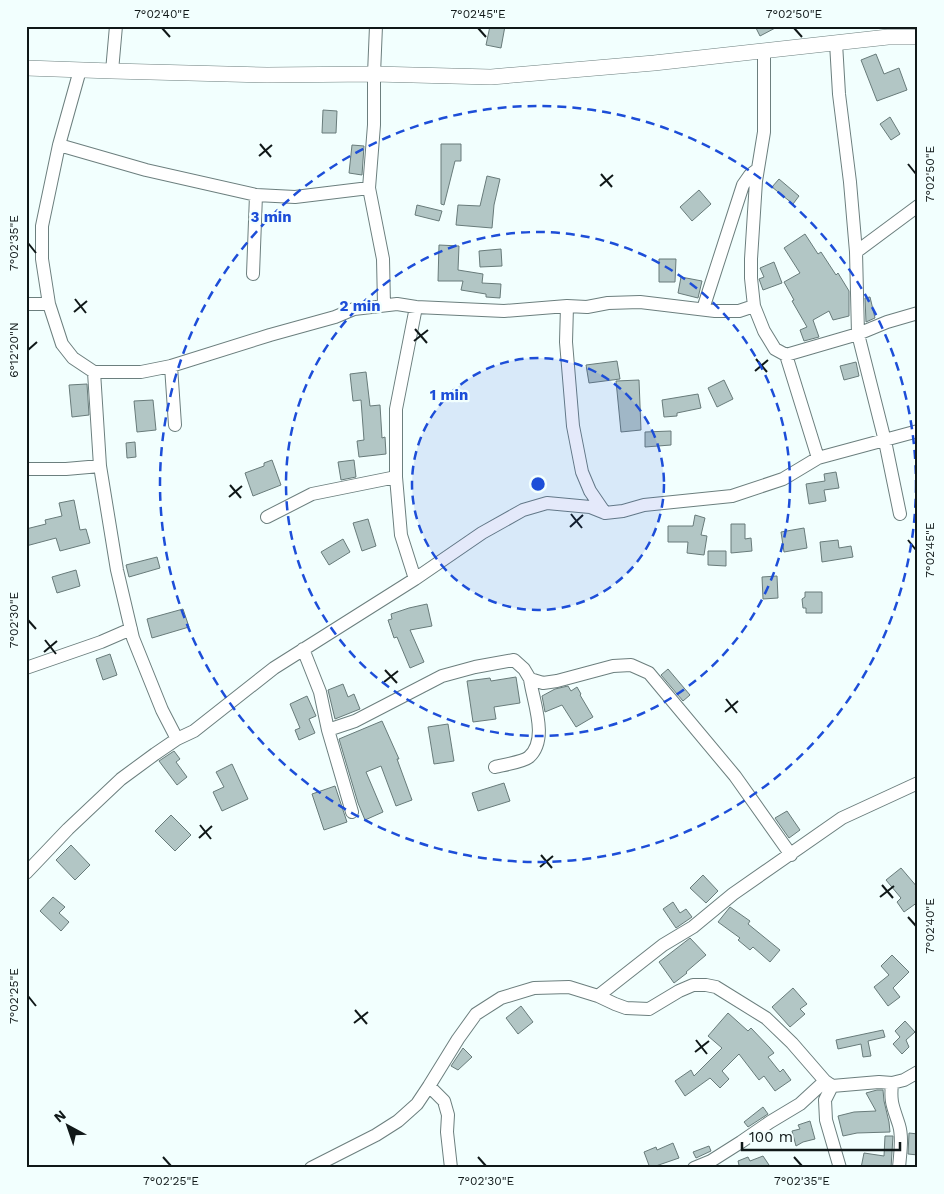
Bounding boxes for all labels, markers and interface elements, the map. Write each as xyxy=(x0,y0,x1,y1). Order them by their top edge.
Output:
text: 7°02'40"E xyxy=(134,7,190,21)
text: 7°02'45"E xyxy=(450,7,506,21)
text: 7°02'50"E xyxy=(766,7,823,21)
text: 7°02'50"E xyxy=(923,145,937,202)
text: 3 min xyxy=(251,208,291,226)
text: 7°02'35"E xyxy=(7,215,21,271)
text: 2 min xyxy=(339,297,381,315)
text: 6°12'20"N xyxy=(7,322,21,378)
text: 1 min xyxy=(430,386,468,404)
centre of rings xyxy=(529,475,547,493)
text: 7°02'45"E xyxy=(923,522,937,578)
text: 7°02'30"E xyxy=(7,591,21,648)
text: 7°02'40"E xyxy=(923,898,937,954)
text: 7°02'25"E xyxy=(7,968,21,1024)
north arrow xyxy=(42,1102,92,1152)
text: N xyxy=(51,1107,69,1126)
scale bar xyxy=(742,1119,899,1151)
text: 100 m xyxy=(749,1128,793,1146)
text: 7°02'25"E xyxy=(143,1174,199,1188)
text: 7°02'30"E xyxy=(458,1174,515,1188)
text: 7°02'35"E xyxy=(774,1174,830,1188)

